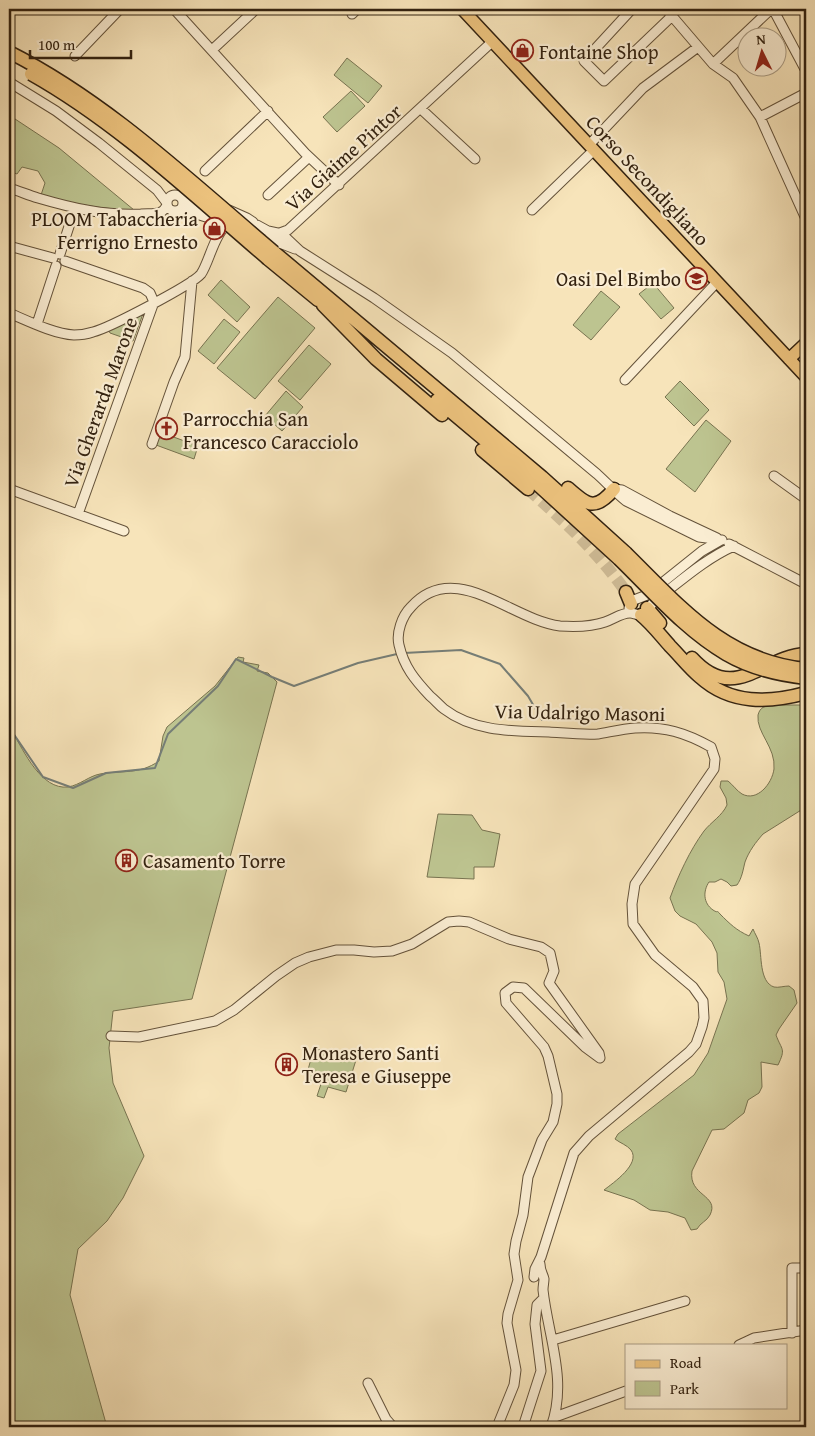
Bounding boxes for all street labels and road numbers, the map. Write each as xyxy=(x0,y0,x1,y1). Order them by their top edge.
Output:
street label: Via Giaime Pintor xyxy=(278,97,408,217)
street label: Corso Secondigliano xyxy=(580,108,716,252)
street label: Via Gherarda Marone xyxy=(56,313,144,491)
street label: Via Udalrigo Masoni xyxy=(494,696,666,728)

